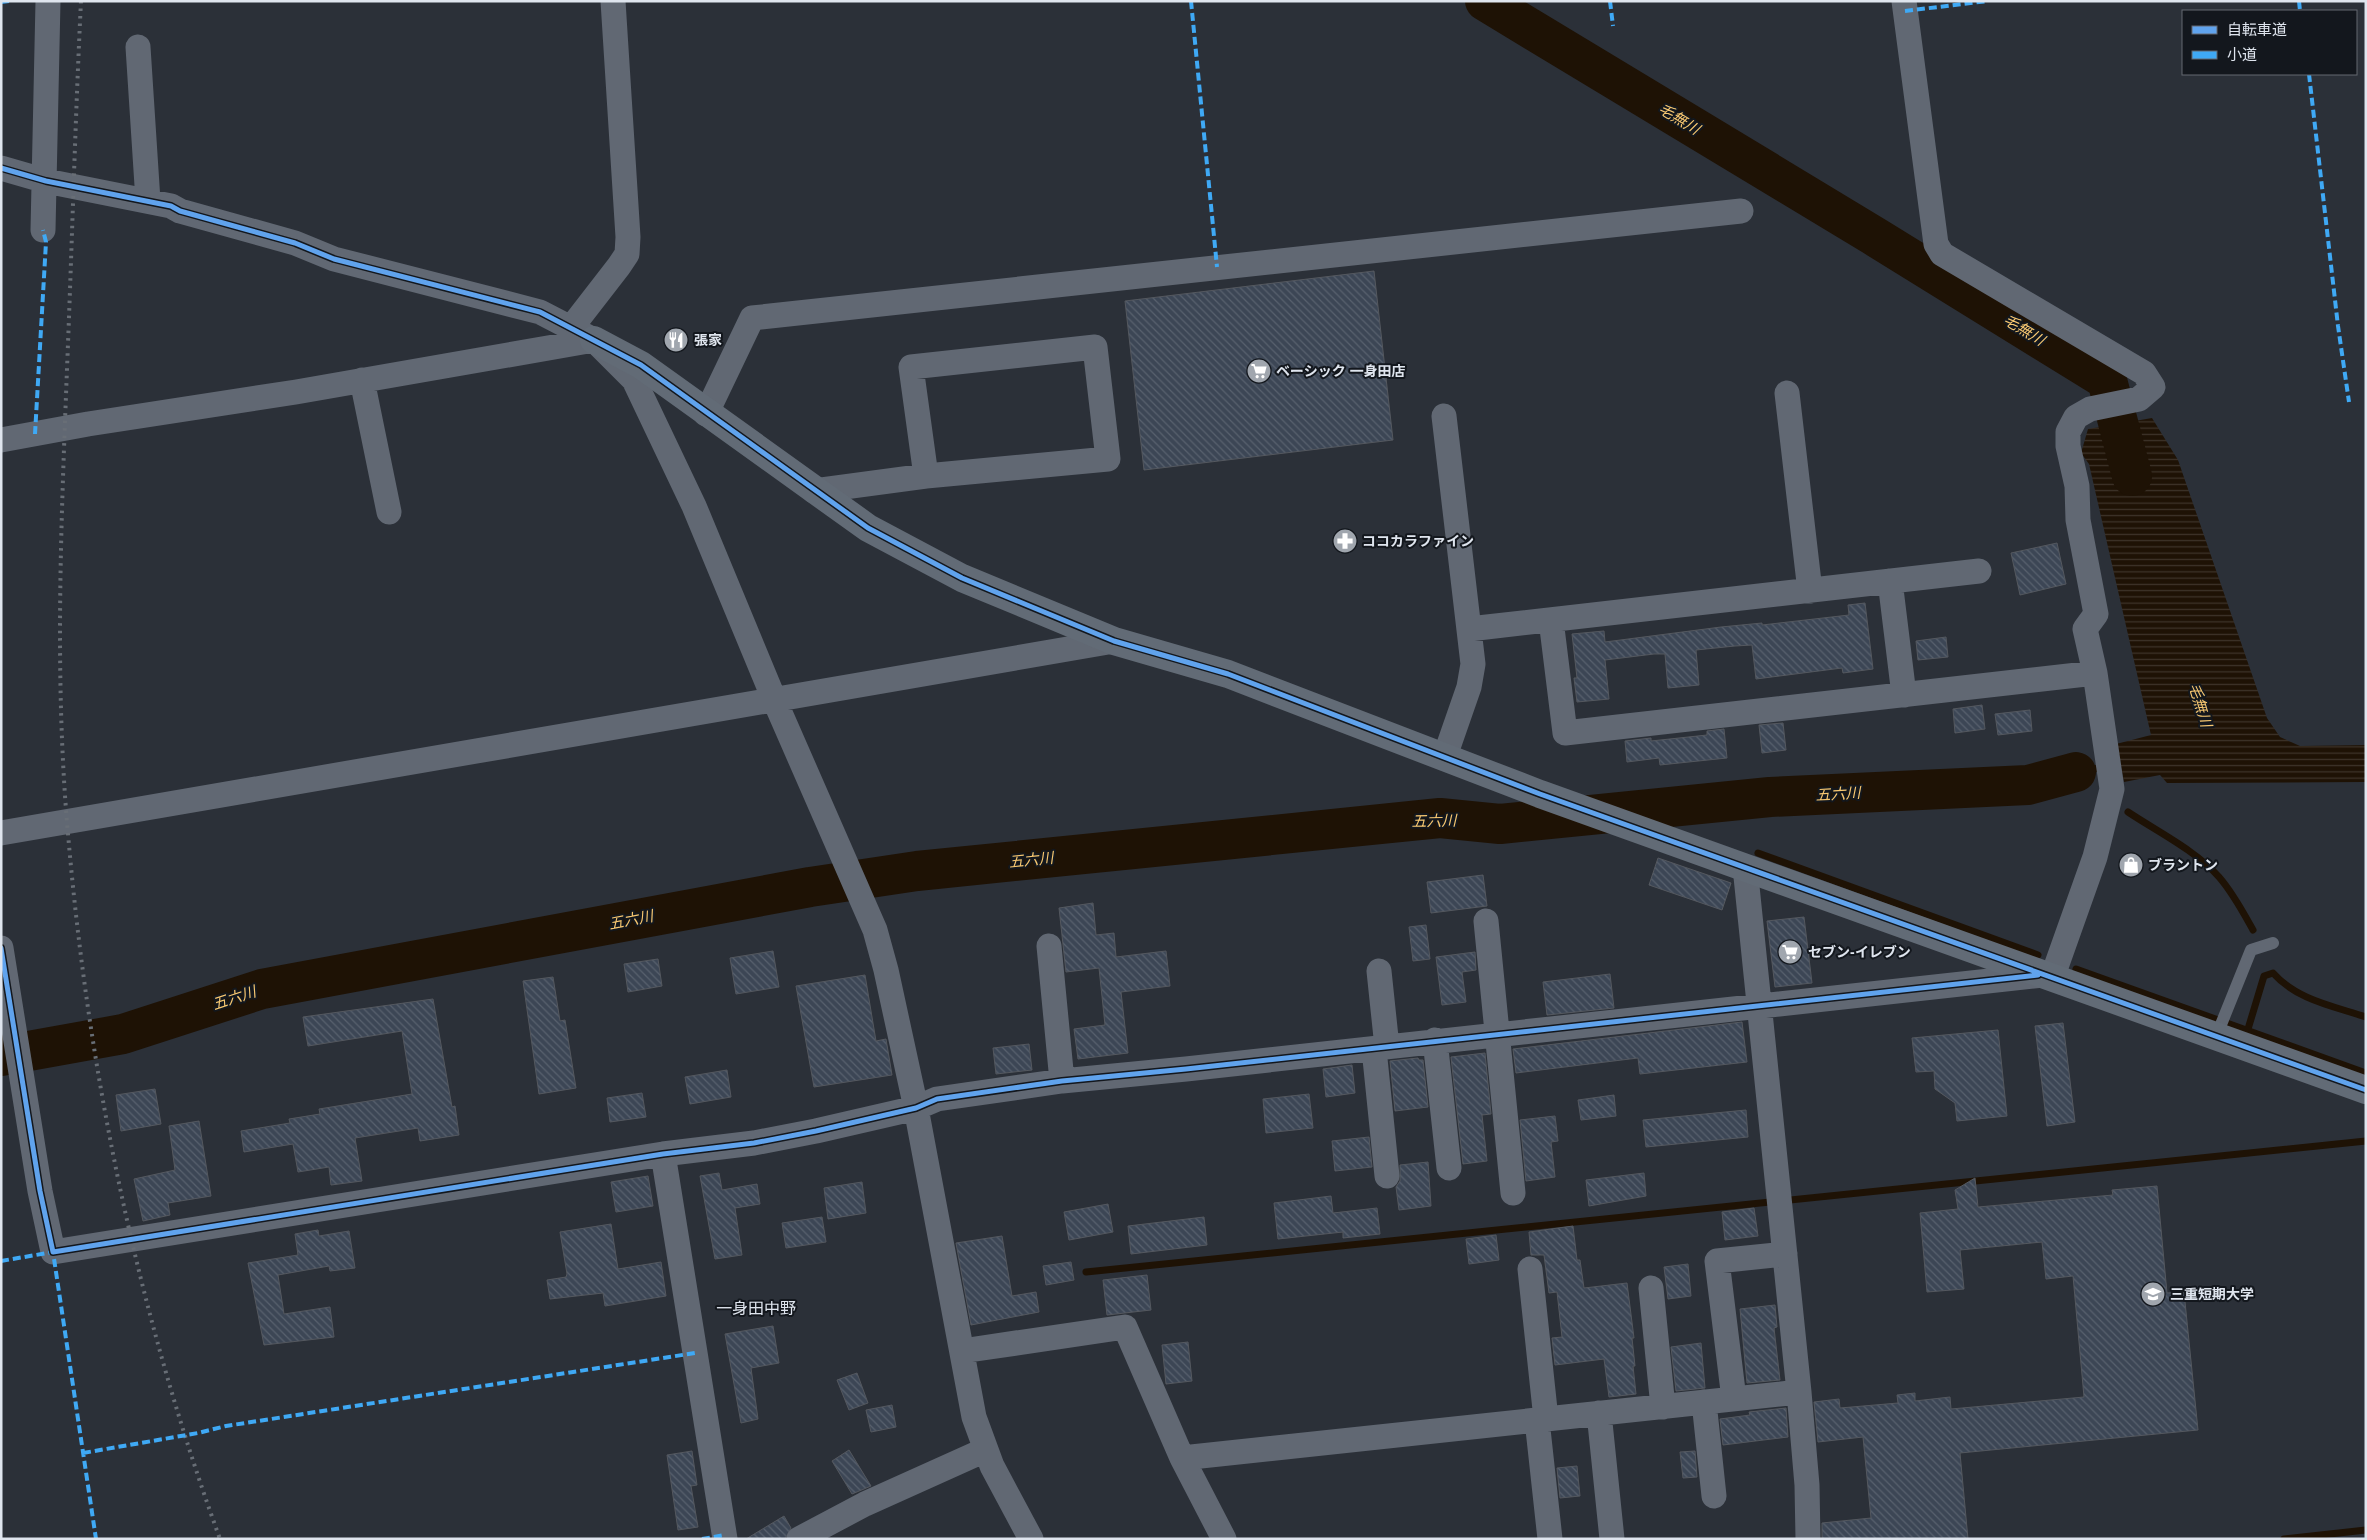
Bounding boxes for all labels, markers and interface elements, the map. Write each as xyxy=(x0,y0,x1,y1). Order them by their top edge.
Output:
legend xyxy=(2182,10,2357,75)
text: 自転車道 xyxy=(2227,21,2287,38)
text: 小道 xyxy=(2227,46,2257,63)
water label: 毛無川 xyxy=(1656,100,1705,138)
water label: 毛無川 xyxy=(2001,311,2050,349)
restaurant icon: 張家 xyxy=(663,327,689,353)
place label: 張家 xyxy=(694,332,722,348)
supermarket icon: ベーシック 一身田店 xyxy=(1246,358,1272,384)
place label: ベーシック 一身田店 xyxy=(1276,363,1406,379)
pharmacy icon: ココカラファイン xyxy=(1332,528,1358,554)
place label: ココカラファイン xyxy=(1362,533,1474,549)
water label: 毛無川 xyxy=(2186,681,2216,731)
water label: 五六川 xyxy=(1815,784,1863,803)
water label: 五六川 xyxy=(1411,812,1459,829)
water label: 五六川 xyxy=(1008,848,1056,870)
shop icon: ブラントン xyxy=(2118,852,2144,878)
place label: ブラントン xyxy=(2148,857,2218,873)
water label: 五六川 xyxy=(607,906,657,932)
supermarket icon: セブン-イレブン xyxy=(1777,939,1803,965)
place label: セブン-イレブン xyxy=(1808,944,1911,960)
water label: 五六川 xyxy=(210,982,260,1013)
school or university icon: 三重短期大学 xyxy=(2140,1281,2166,1307)
place label: 三重短期大学 xyxy=(2170,1286,2254,1302)
district label: 一身田中野 xyxy=(716,1300,796,1317)

